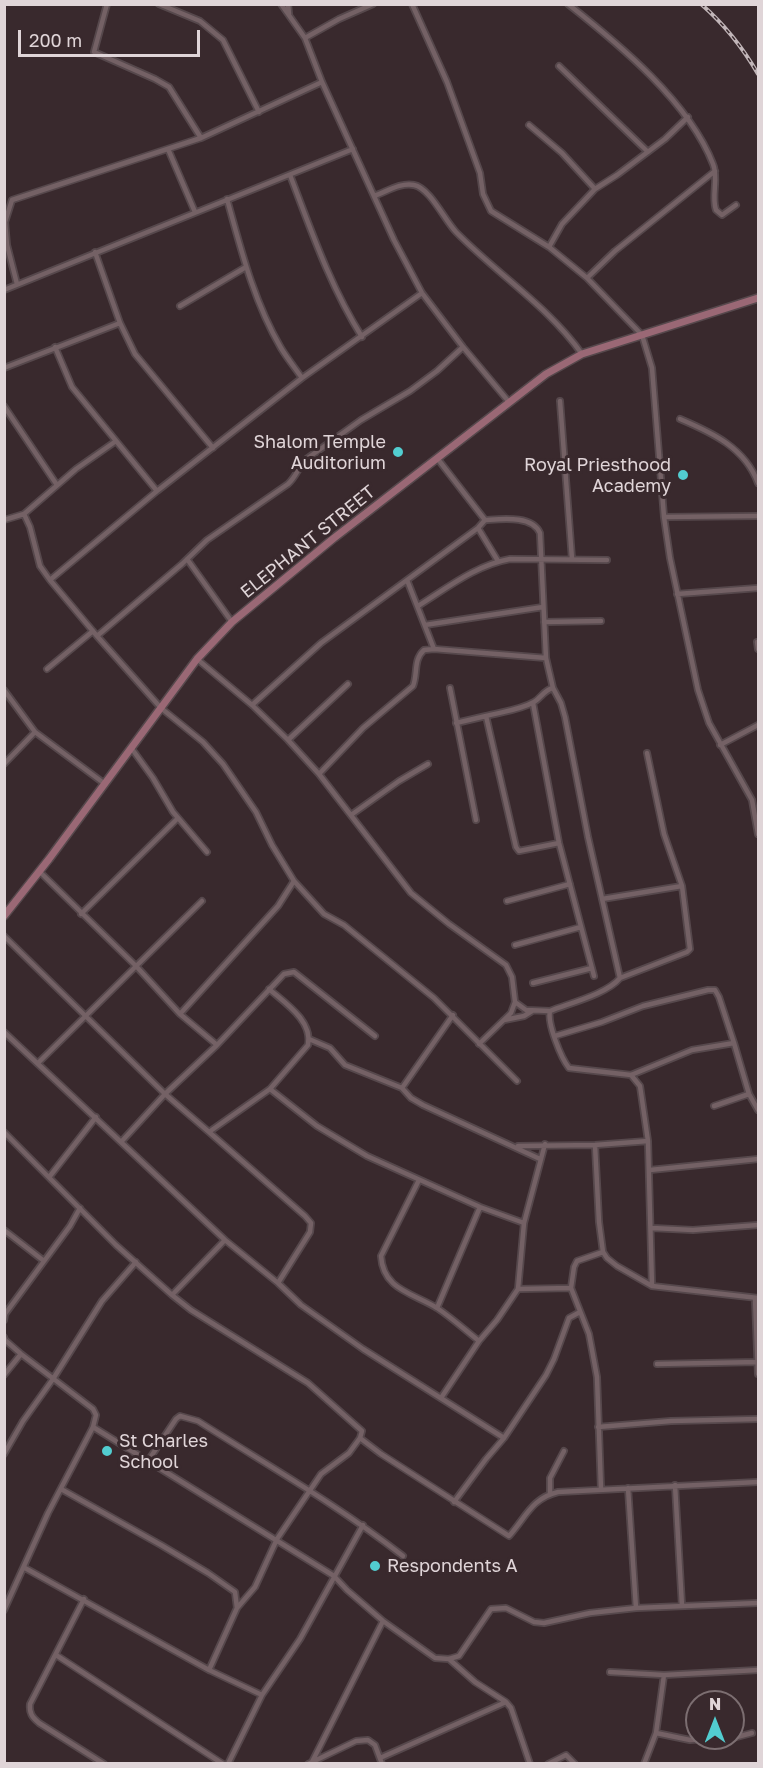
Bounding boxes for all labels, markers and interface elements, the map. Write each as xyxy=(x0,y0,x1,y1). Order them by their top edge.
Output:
scale bar xyxy=(21,18,202,56)
text: 200 m xyxy=(29,29,82,51)
place label: Shalom Temple Auditorium xyxy=(253,431,386,474)
marker: Shalom Temple Auditorium xyxy=(391,445,405,459)
place label: Royal Priesthood Academy xyxy=(524,454,671,496)
marker: Royal Priesthood Academy xyxy=(676,468,690,482)
street label: ELEPHANT STREET xyxy=(236,481,380,603)
place label: St Charles School xyxy=(119,1430,208,1472)
marker: St Charles School xyxy=(100,1444,114,1458)
place label: Respondents A xyxy=(387,1555,518,1577)
marker: Respondents A xyxy=(368,1559,382,1573)
north arrow xyxy=(685,1690,745,1750)
text: N xyxy=(709,1694,721,1714)

